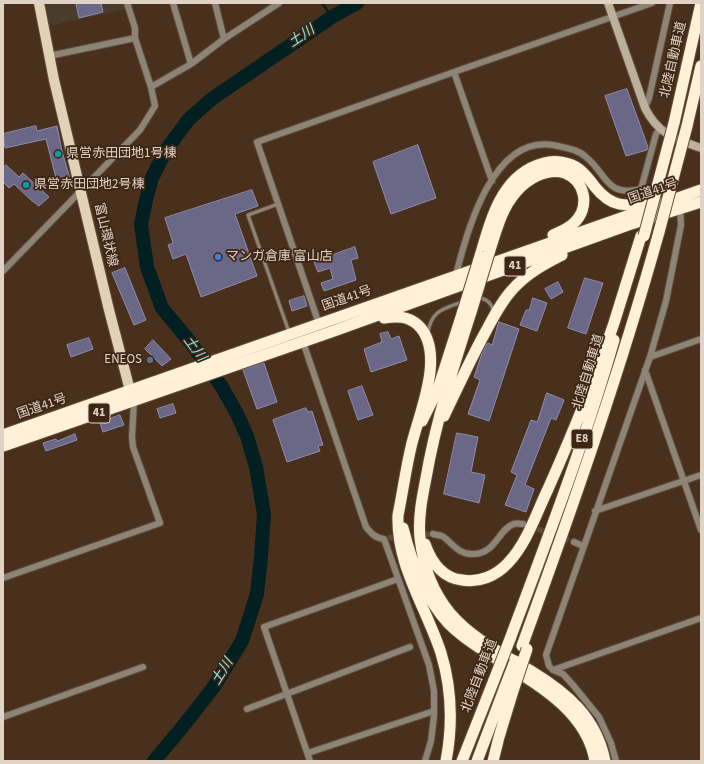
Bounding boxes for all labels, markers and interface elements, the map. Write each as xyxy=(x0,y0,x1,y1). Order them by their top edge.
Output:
street label: 北陸自動車道 xyxy=(658,20,690,100)
water label: 土川 xyxy=(286,22,318,52)
place label: 県営赤田団地1号棟 xyxy=(66,146,176,162)
marker: 県営赤田団地1号棟 xyxy=(53,149,63,159)
street label: 国道41号 xyxy=(626,176,680,208)
place label: 県営赤田団地2号棟 xyxy=(34,177,144,193)
marker: 県営赤田団地2号棟 xyxy=(21,180,31,190)
street label: 富山環状線 xyxy=(90,202,120,268)
place label: マンガ倉庫 富山店 xyxy=(226,249,333,265)
marker: マンガ倉庫 富山店 xyxy=(213,252,223,262)
road number: 41 xyxy=(504,256,526,276)
street label: 国道41号 xyxy=(320,283,374,315)
street label: 北陸自動車道 xyxy=(570,332,608,412)
water label: 土川 xyxy=(179,333,209,365)
place label: ENEOS xyxy=(104,352,142,368)
marker: ENEOS xyxy=(145,355,155,365)
street label: 国道41号 xyxy=(15,391,69,423)
road number: 41 xyxy=(88,403,110,423)
road number: E8 xyxy=(571,429,593,449)
street label: 北陸自動車道 xyxy=(459,637,501,715)
water label: 土川 xyxy=(208,656,238,688)

